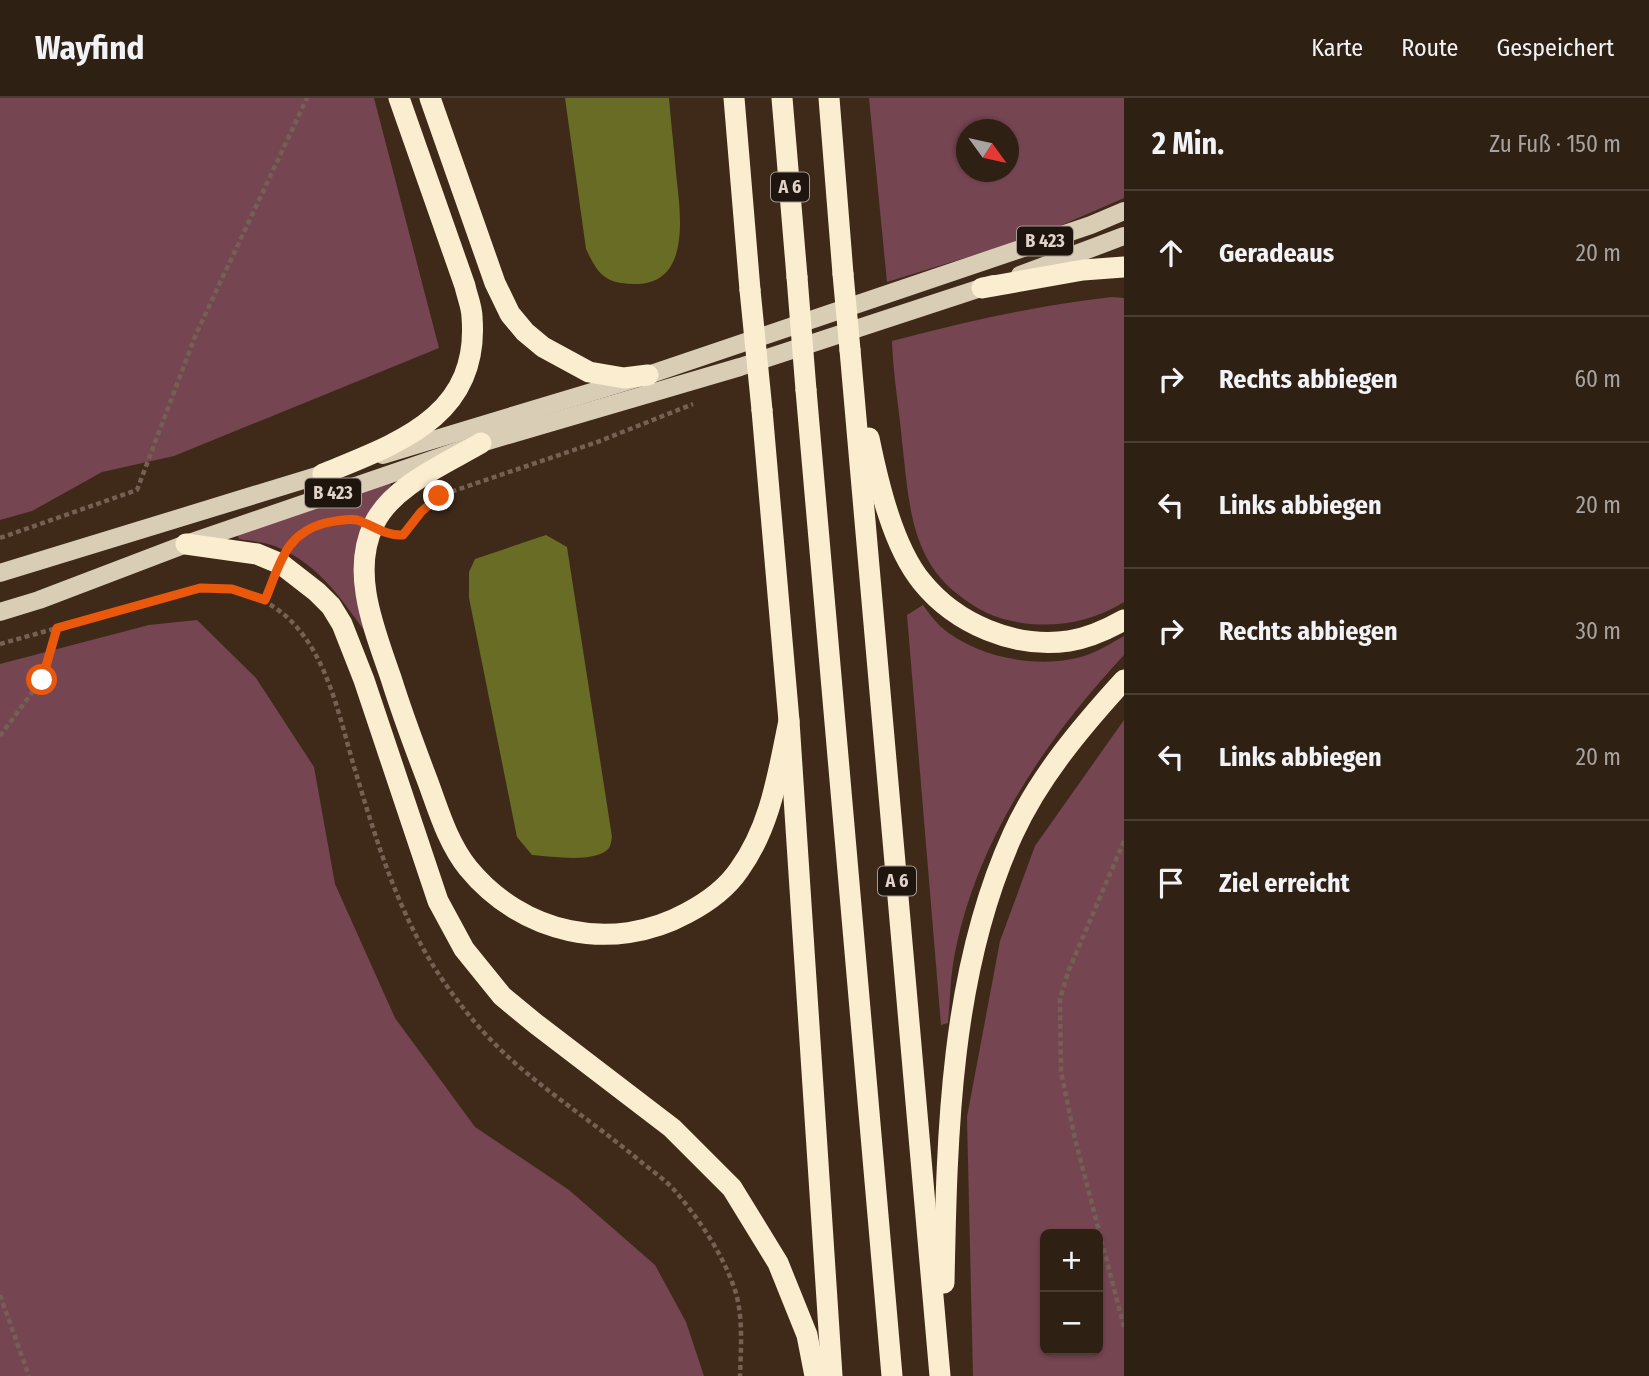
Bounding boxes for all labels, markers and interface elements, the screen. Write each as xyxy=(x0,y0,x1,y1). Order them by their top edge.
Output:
text: Wayfind xyxy=(35,28,144,68)
text: Karte xyxy=(1311,34,1363,62)
text: Route xyxy=(1401,34,1458,62)
text: Gespeichert xyxy=(1496,34,1614,62)
north arrow xyxy=(956,119,1019,182)
text: 2 Min. xyxy=(1152,126,1224,162)
text: Zu Fuß · 150 m xyxy=(1489,130,1621,158)
road number: A 6 xyxy=(771,172,809,202)
road number: B 423 xyxy=(1017,226,1073,256)
icon: ahead xyxy=(1152,234,1190,272)
text: Geradeaus xyxy=(1219,238,1334,269)
text: 20 m xyxy=(1576,239,1621,267)
icon: right xyxy=(1152,360,1190,398)
text: Rechts abbiegen xyxy=(1219,364,1398,395)
text: 60 m xyxy=(1575,365,1621,393)
road number: B 423 xyxy=(305,478,361,508)
route end xyxy=(423,480,454,511)
icon: left xyxy=(1152,486,1190,524)
text: Links abbiegen xyxy=(1219,490,1382,521)
text: 20 m xyxy=(1576,491,1621,519)
icon: right xyxy=(1152,612,1190,650)
text: Rechts abbiegen xyxy=(1219,616,1398,647)
text: 30 m xyxy=(1576,617,1621,645)
route start xyxy=(26,664,57,695)
icon: left xyxy=(1152,738,1190,776)
text: Links abbiegen xyxy=(1219,742,1382,773)
text: 20 m xyxy=(1576,743,1621,771)
icon: arrive xyxy=(1152,864,1190,902)
road number: A 6 xyxy=(878,866,916,896)
text: Ziel erreicht xyxy=(1219,868,1350,899)
map controls xyxy=(1040,1229,1103,1355)
button: + xyxy=(1040,1229,1103,1292)
button: − xyxy=(1040,1292,1103,1355)

